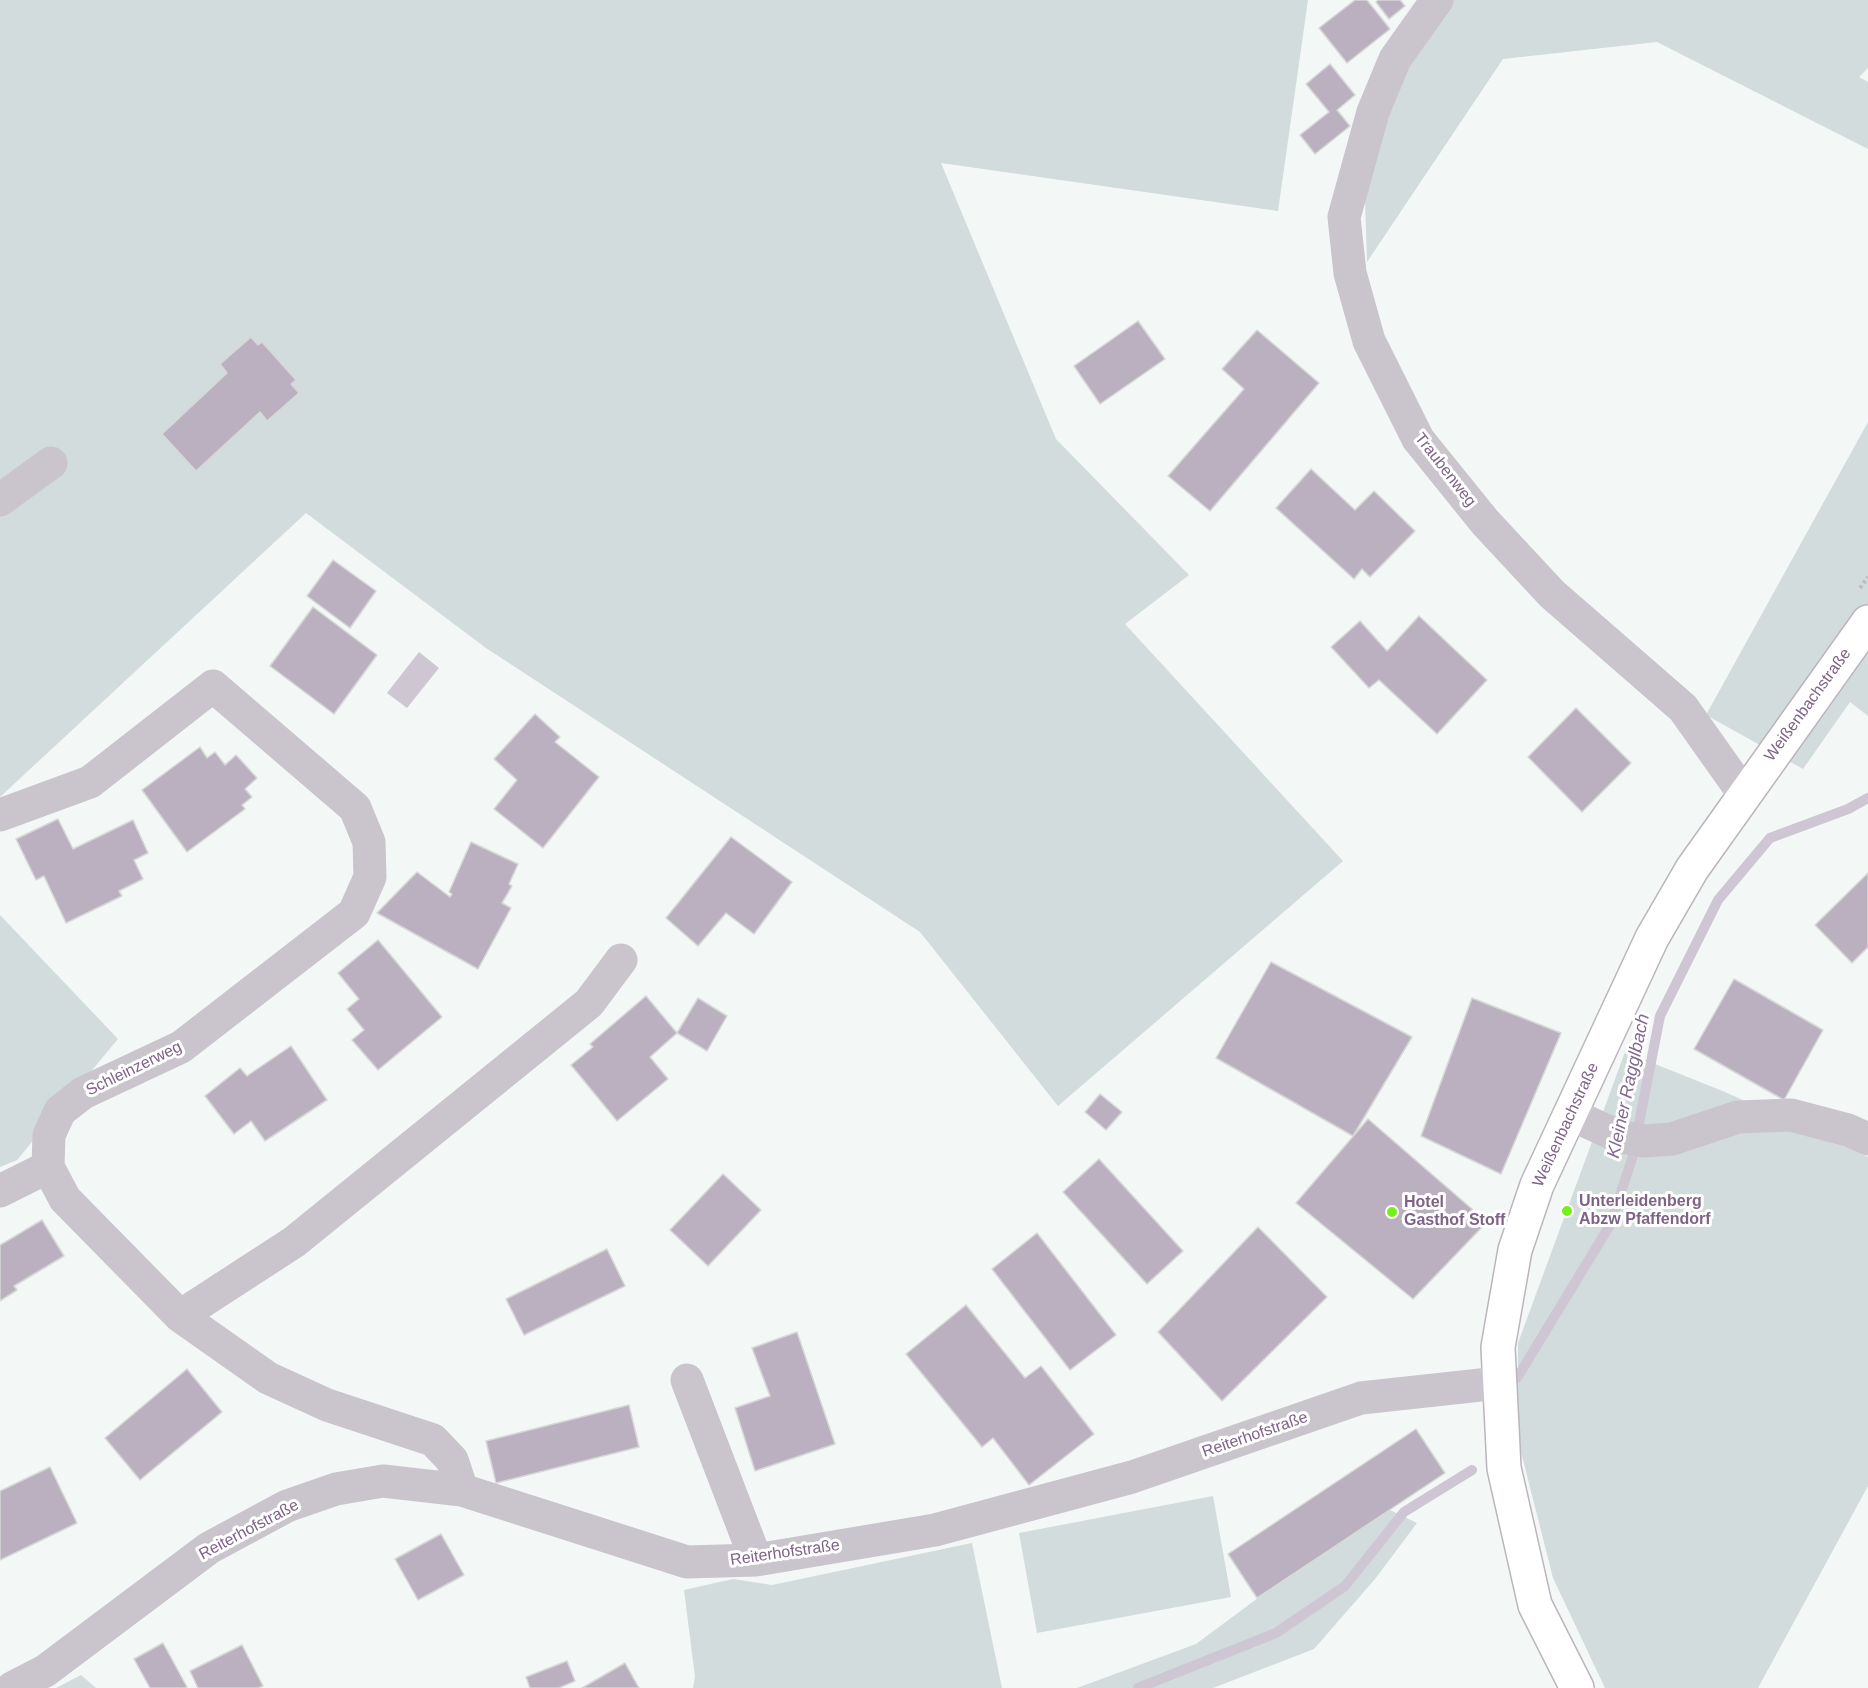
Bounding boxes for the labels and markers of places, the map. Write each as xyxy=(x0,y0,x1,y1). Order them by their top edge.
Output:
place label: Unterleidenberg Abzw Pfaffendorf xyxy=(1579,1192,1711,1230)
place label: Hotel Gasthof Stoff xyxy=(1404,1193,1505,1231)
marker: Unterleidenberg Abzw Pfaffendorf xyxy=(1560,1204,1574,1218)
marker: Hotel Gasthof Stoff xyxy=(1385,1205,1399,1219)

